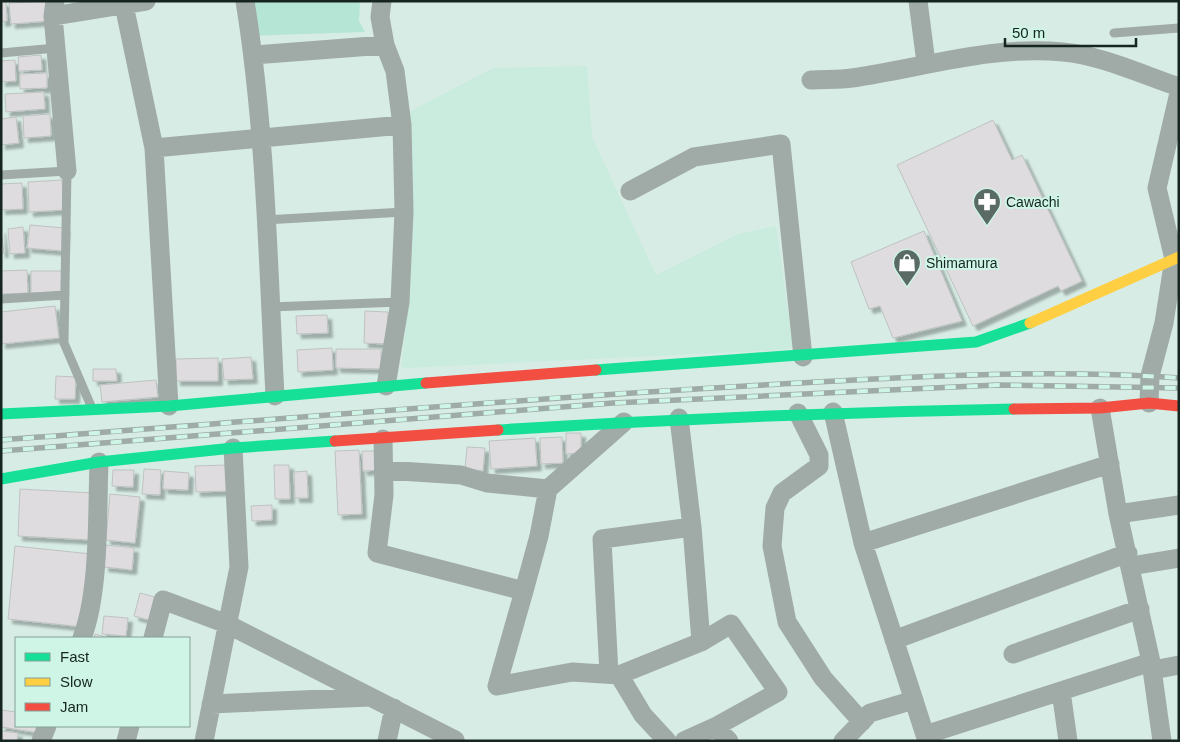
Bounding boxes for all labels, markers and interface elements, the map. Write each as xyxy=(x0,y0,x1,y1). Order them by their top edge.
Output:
scale bar xyxy=(1005,15,1136,47)
text: 50 m xyxy=(1012,24,1045,41)
pharmacy icon: Cawachi xyxy=(972,187,1002,226)
place label: Cawachi xyxy=(1006,194,1060,210)
shop icon: Shimamura xyxy=(892,248,922,287)
place label: Shimamura xyxy=(926,255,998,271)
legend xyxy=(15,637,190,727)
text: Fast xyxy=(60,648,90,665)
text: Slow xyxy=(60,673,93,690)
text: Jam xyxy=(60,698,88,715)

